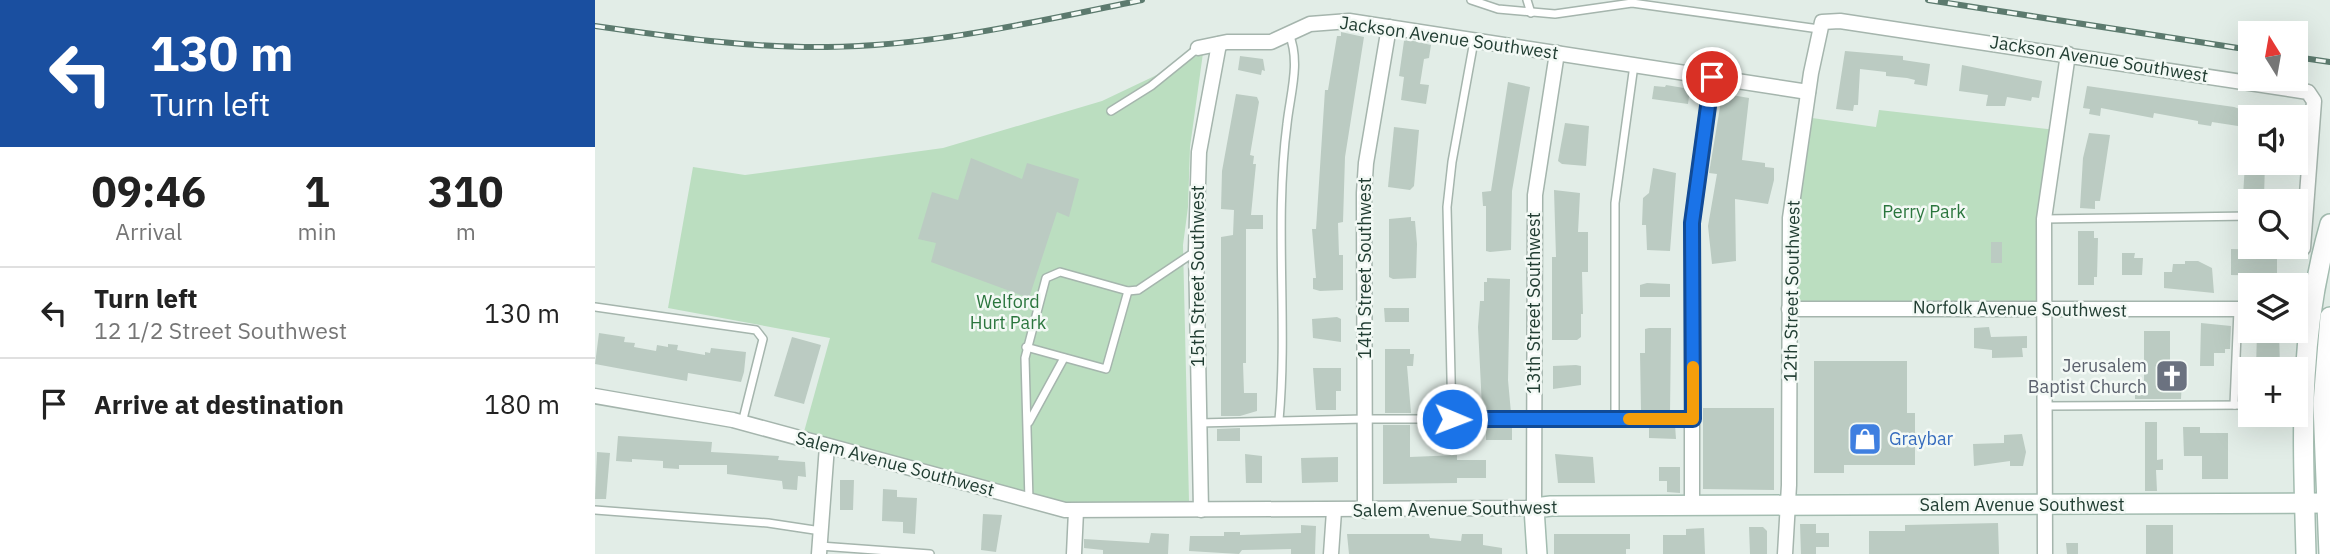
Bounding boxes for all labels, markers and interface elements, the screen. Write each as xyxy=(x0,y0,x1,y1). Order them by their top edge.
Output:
street label: Jackson Avenue Southwest xyxy=(1338,11,1560,64)
text: 130 m xyxy=(150,21,294,84)
north arrow xyxy=(2238,21,2308,91)
map controls xyxy=(2238,21,2308,427)
icon: left xyxy=(35,28,126,119)
street label: Jackson Avenue Southwest xyxy=(1988,30,2210,87)
pin xyxy=(1682,47,1742,107)
icon: arrive xyxy=(1693,58,1731,96)
text: Turn left xyxy=(150,83,270,125)
button: sound xyxy=(2238,105,2308,175)
text: 09:46 xyxy=(91,164,206,219)
text: 1 xyxy=(304,164,330,219)
text: 310 xyxy=(428,164,504,219)
street label: 14th Street Southwest xyxy=(1353,177,1376,359)
street label: 15th Street Southwest xyxy=(1186,185,1209,367)
button: search xyxy=(2238,189,2308,259)
street label: 12th Street Southwest xyxy=(1778,200,1805,382)
park label: Perry Park xyxy=(1882,200,1966,223)
street label: 13th Street Southwest xyxy=(1522,212,1545,394)
text: Arrival xyxy=(115,216,182,246)
text: min xyxy=(298,216,336,246)
text: m xyxy=(456,216,476,246)
button: layers xyxy=(2238,273,2308,343)
text: Turn left xyxy=(94,281,197,315)
park label: Welford Hurt Park xyxy=(970,290,1047,334)
icon: left xyxy=(35,294,73,332)
street label: Norfolk Avenue Southwest xyxy=(1913,295,2127,322)
text: 130 m xyxy=(484,296,560,330)
text: 12 1/2 Street Southwest xyxy=(94,315,347,345)
place label: Jerusalem Baptist Church xyxy=(2028,354,2147,398)
church icon: Jerusalem Baptist Church xyxy=(2153,357,2191,395)
button: + xyxy=(2238,357,2308,427)
position arrow xyxy=(1415,382,1489,456)
icon: arrive xyxy=(35,385,73,423)
text: Arrive at destination xyxy=(94,387,344,421)
text: 180 m xyxy=(484,387,560,421)
shop icon: Graybar xyxy=(1846,420,1884,458)
street label: Salem Avenue Southwest xyxy=(793,426,997,501)
place label: Graybar xyxy=(1889,427,1954,450)
street label: Salem Avenue Southwest xyxy=(1920,493,2124,516)
street label: Salem Avenue Southwest xyxy=(1352,495,1558,522)

